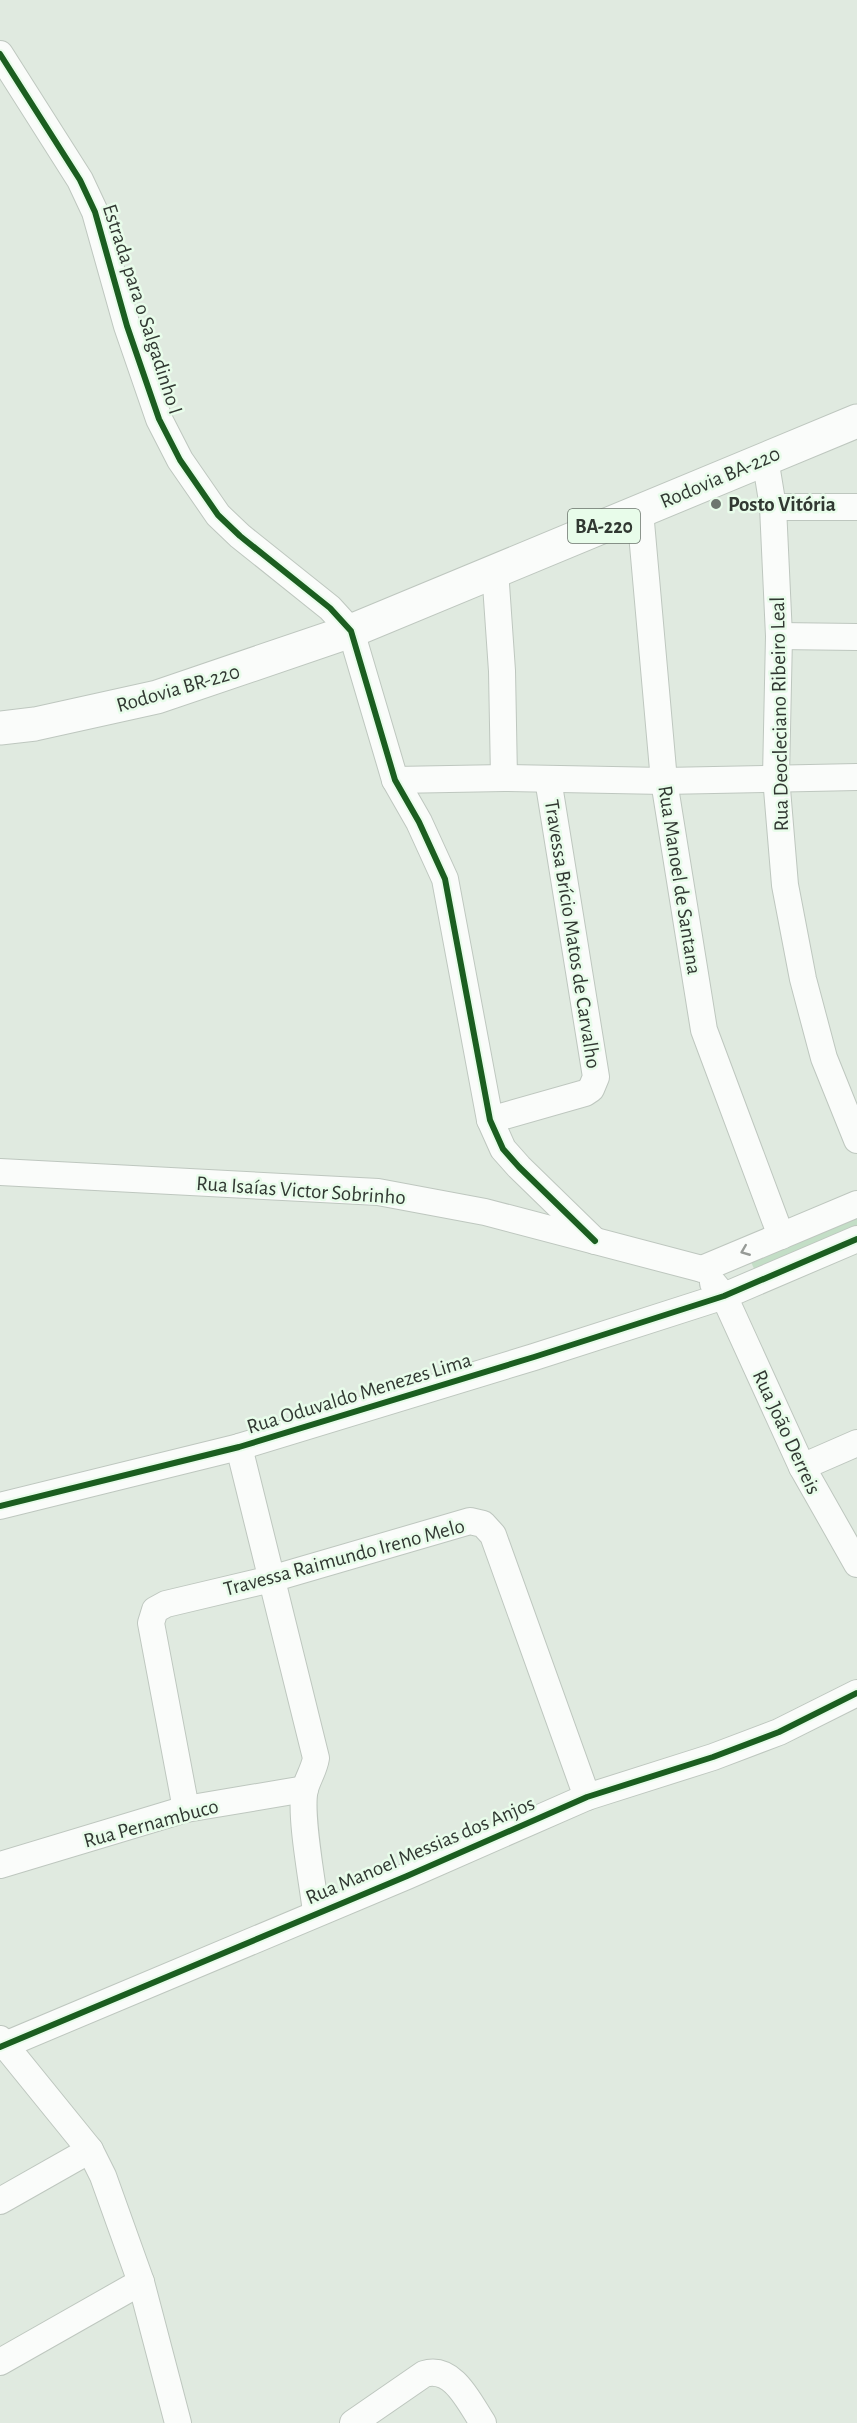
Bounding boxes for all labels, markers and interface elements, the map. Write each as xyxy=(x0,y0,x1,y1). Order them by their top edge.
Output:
street label: Estrada para o Salgadinho I xyxy=(99,201,186,417)
street label: Rodovia BA-220 xyxy=(657,443,783,512)
place label: Posto Vitória xyxy=(728,494,836,515)
marker: Posto Vitória xyxy=(709,497,723,511)
road number: BA-220 xyxy=(568,509,640,543)
street label: Rua Deocleciano Ribeiro Leal xyxy=(767,596,792,832)
street label: Rodovia BR-220 xyxy=(114,661,242,716)
street label: Rua Manoel de Santana xyxy=(654,784,705,976)
street label: Travessa Brício Matos de Carvalho xyxy=(541,798,604,1070)
street label: Rua Isaías Victor Sobrinho xyxy=(196,1173,406,1208)
one-way arrow xyxy=(740,1244,751,1256)
street label: Rua Oduvaldo Menezes Lima xyxy=(244,1349,474,1438)
street label: Rua João Derreis xyxy=(749,1367,824,1498)
street label: Travessa Raimundo Ireno Melo xyxy=(221,1515,467,1600)
street label: Rua Manoel Messias dos Anjos xyxy=(303,1793,538,1908)
street label: Rua Pernambuco xyxy=(81,1795,221,1852)

